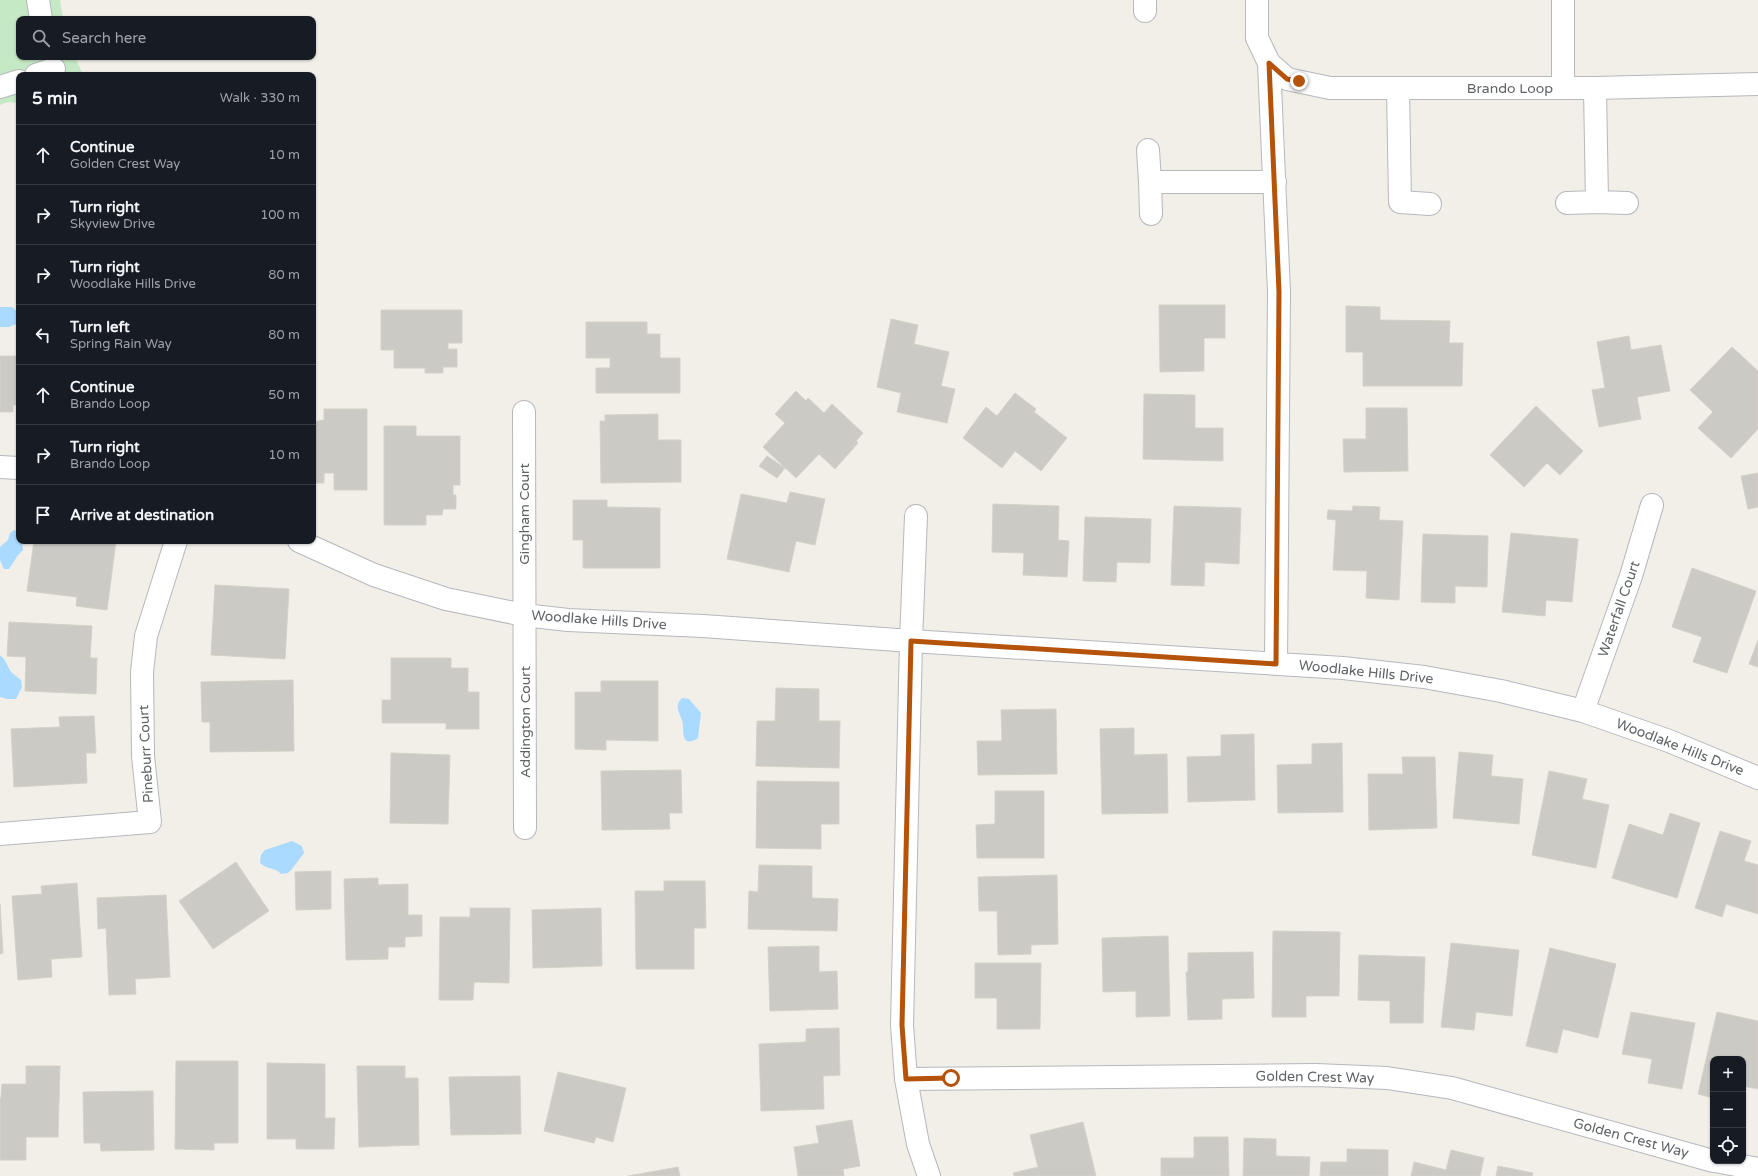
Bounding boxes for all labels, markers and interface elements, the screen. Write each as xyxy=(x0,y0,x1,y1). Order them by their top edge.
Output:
search box xyxy=(16,16,316,60)
icon: search xyxy=(30,27,52,49)
text: Search here xyxy=(62,29,146,47)
route end xyxy=(1290,72,1308,90)
street label: Brando Loop xyxy=(1467,80,1553,97)
text: 5 min xyxy=(32,88,77,109)
text: Walk · 330 m xyxy=(220,90,300,106)
text: Continue xyxy=(70,138,134,156)
icon: ahead xyxy=(32,144,54,166)
text: 10 m xyxy=(268,147,300,163)
text: Golden Crest Way xyxy=(70,156,180,172)
text: Turn right xyxy=(70,198,140,216)
icon: right xyxy=(32,204,54,226)
text: 100 m xyxy=(260,207,300,223)
text: Skyview Drive xyxy=(70,216,155,232)
text: Turn right xyxy=(70,258,140,276)
icon: right xyxy=(32,264,54,286)
text: 80 m xyxy=(268,267,300,283)
text: Woodlake Hills Drive xyxy=(70,276,196,292)
text: Turn left xyxy=(70,318,130,336)
icon: left xyxy=(32,324,54,346)
text: 80 m xyxy=(268,327,300,343)
text: Spring Rain Way xyxy=(70,336,172,352)
text: Continue xyxy=(70,378,134,396)
icon: ahead xyxy=(32,384,54,406)
text: 50 m xyxy=(268,387,300,403)
text: Brando Loop xyxy=(70,396,150,412)
text: Turn right xyxy=(70,438,140,456)
icon: right xyxy=(32,444,54,466)
text: 10 m xyxy=(268,447,300,463)
text: Brando Loop xyxy=(70,456,150,472)
street label: Gingham Court xyxy=(516,463,533,565)
icon: arrive xyxy=(32,504,54,526)
text: Arrive at destination xyxy=(70,506,214,524)
street label: Waterfall Court xyxy=(1595,558,1644,659)
street label: Woodlake Hills Drive xyxy=(531,607,667,633)
street label: Woodlake Hills Drive xyxy=(1298,656,1434,688)
street label: Addington Court xyxy=(517,665,534,778)
street label: Pineburr Court xyxy=(135,704,157,803)
street label: Woodlake Hills Drive xyxy=(1614,715,1746,779)
map controls xyxy=(1710,1056,1746,1164)
button: + xyxy=(1710,1056,1746,1092)
street label: Golden Crest Way xyxy=(1255,1067,1375,1087)
route start xyxy=(942,1069,960,1087)
button: − xyxy=(1710,1092,1746,1128)
street label: Golden Crest Way xyxy=(1571,1114,1691,1162)
button: locate xyxy=(1710,1128,1746,1164)

